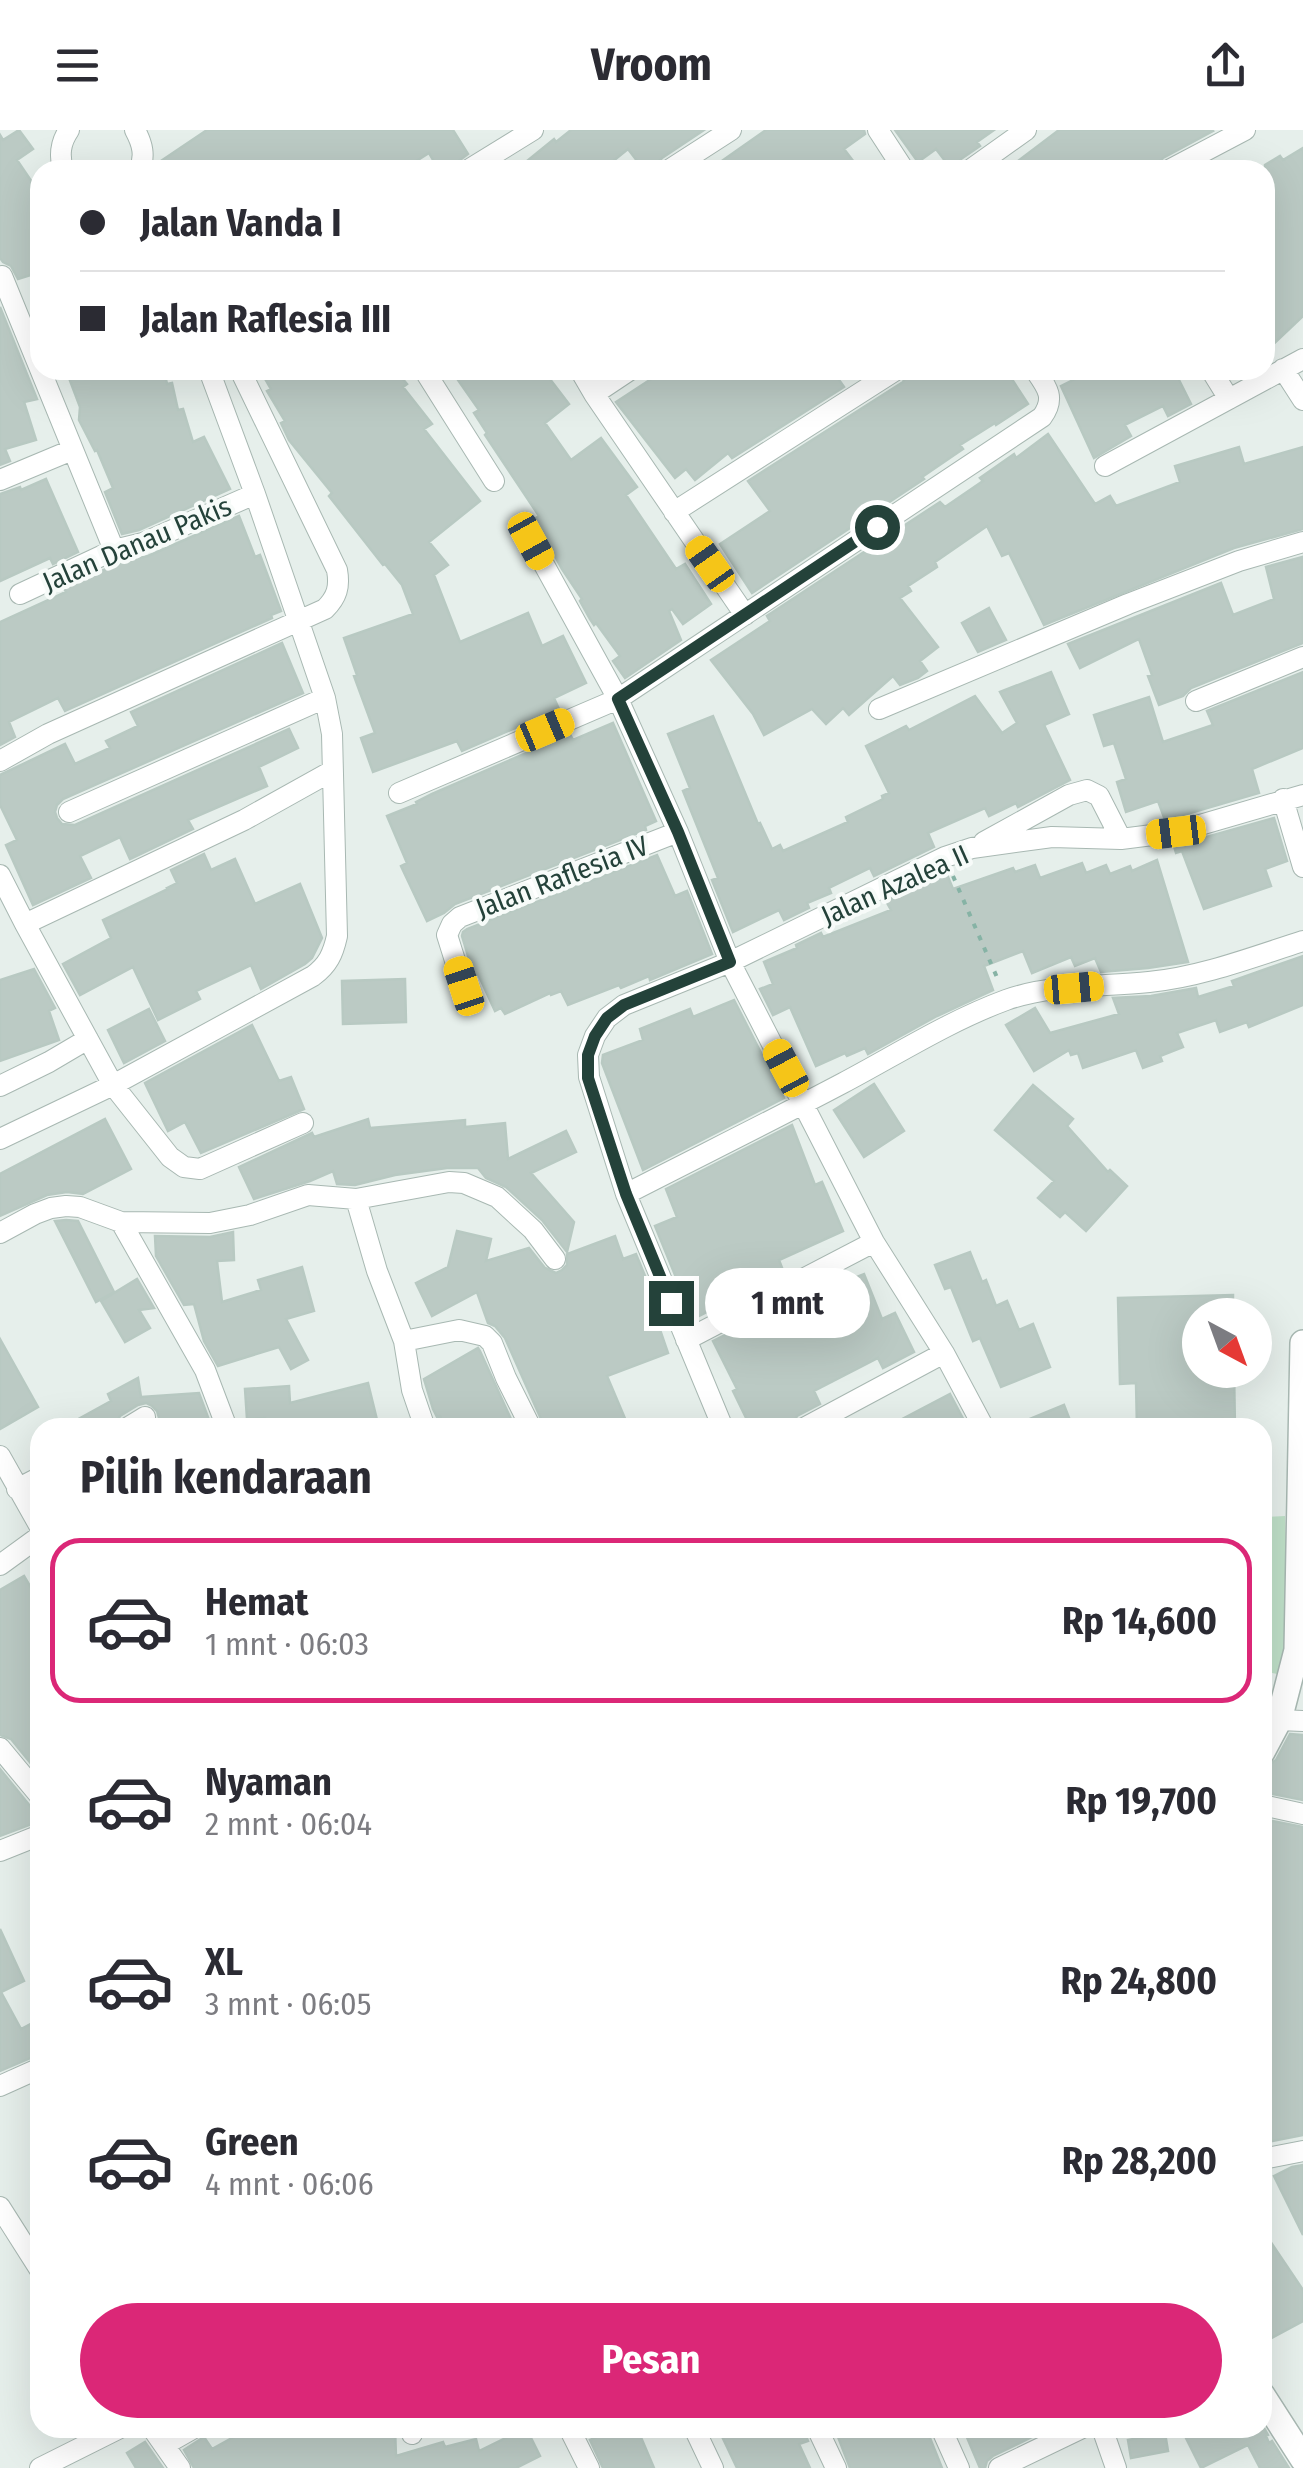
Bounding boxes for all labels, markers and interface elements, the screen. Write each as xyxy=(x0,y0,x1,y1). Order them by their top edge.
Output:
icon: menu xyxy=(50,38,105,93)
text: Vroom xyxy=(591,38,712,92)
icon: share xyxy=(1198,38,1253,93)
text: Jalan Vanda I xyxy=(140,200,341,246)
text: Jalan Raflesia III xyxy=(140,296,391,342)
street label: Jalan Danau Pakis xyxy=(38,489,236,599)
route start xyxy=(855,505,900,550)
car xyxy=(503,507,559,575)
car xyxy=(681,531,739,597)
car xyxy=(512,704,578,756)
car xyxy=(1144,813,1208,851)
street label: Jalan Raflesia IV xyxy=(471,829,654,925)
street label: Jalan Azalea II xyxy=(816,838,974,932)
car xyxy=(440,953,488,1019)
car xyxy=(1043,970,1105,1006)
car xyxy=(759,1034,813,1102)
callout: 1 mnt xyxy=(706,1268,871,1338)
route end xyxy=(649,1281,694,1326)
text: 1 mnt xyxy=(751,1284,824,1322)
north arrow xyxy=(1182,1298,1272,1388)
map controls xyxy=(1182,1298,1272,1388)
text: Pilih kendaraan xyxy=(80,1451,372,1505)
icon: car xyxy=(85,1576,175,1666)
text: Hemat xyxy=(205,1579,308,1625)
text: Rp 14,600 xyxy=(1062,1598,1217,1644)
text: 1 mnt · 06:03 xyxy=(205,1625,369,1663)
icon: car xyxy=(85,1756,175,1846)
text: Nyaman xyxy=(205,1759,332,1805)
text: Rp 19,700 xyxy=(1065,1778,1217,1824)
text: 2 mnt · 06:04 xyxy=(205,1805,372,1843)
icon: car xyxy=(85,1936,175,2026)
text: XL xyxy=(205,1939,243,1985)
text: Rp 24,800 xyxy=(1061,1958,1217,2004)
text: 3 mnt · 06:05 xyxy=(205,1985,371,2023)
icon: car xyxy=(85,2116,175,2206)
text: Green xyxy=(205,2119,299,2165)
text: Rp 28,200 xyxy=(1062,2138,1217,2184)
text: 4 mnt · 06:06 xyxy=(205,2165,374,2203)
button: Pesan xyxy=(80,2303,1222,2418)

